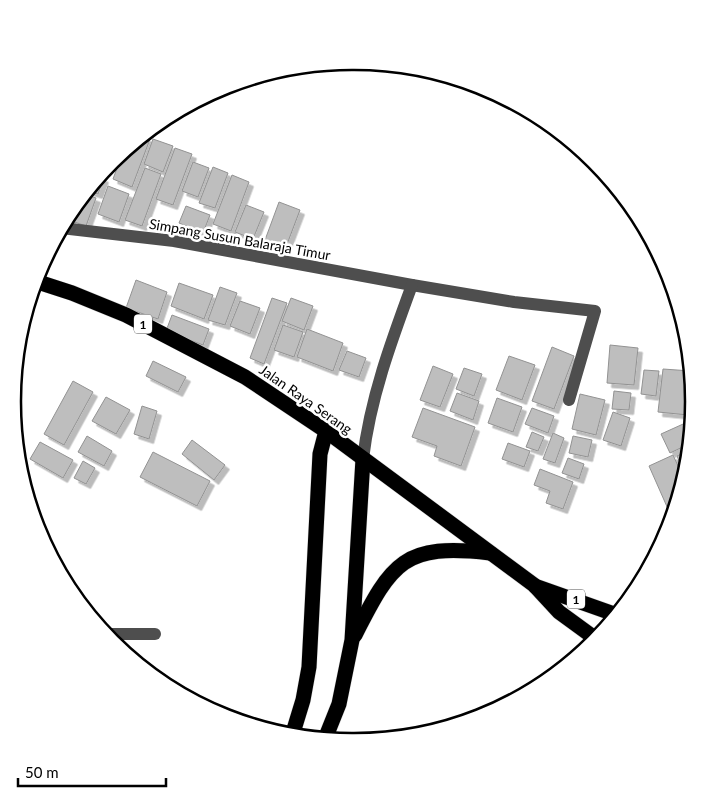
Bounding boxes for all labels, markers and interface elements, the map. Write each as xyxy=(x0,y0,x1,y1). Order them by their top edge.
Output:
street label: Simpang Susun Balaraja Timur xyxy=(148,215,332,263)
road number: 1 xyxy=(134,314,152,334)
street label: Jalan Raya Serang xyxy=(256,361,356,437)
road number: 1 xyxy=(567,590,585,608)
scale bar xyxy=(18,756,165,788)
text: 50 m xyxy=(25,763,59,781)

